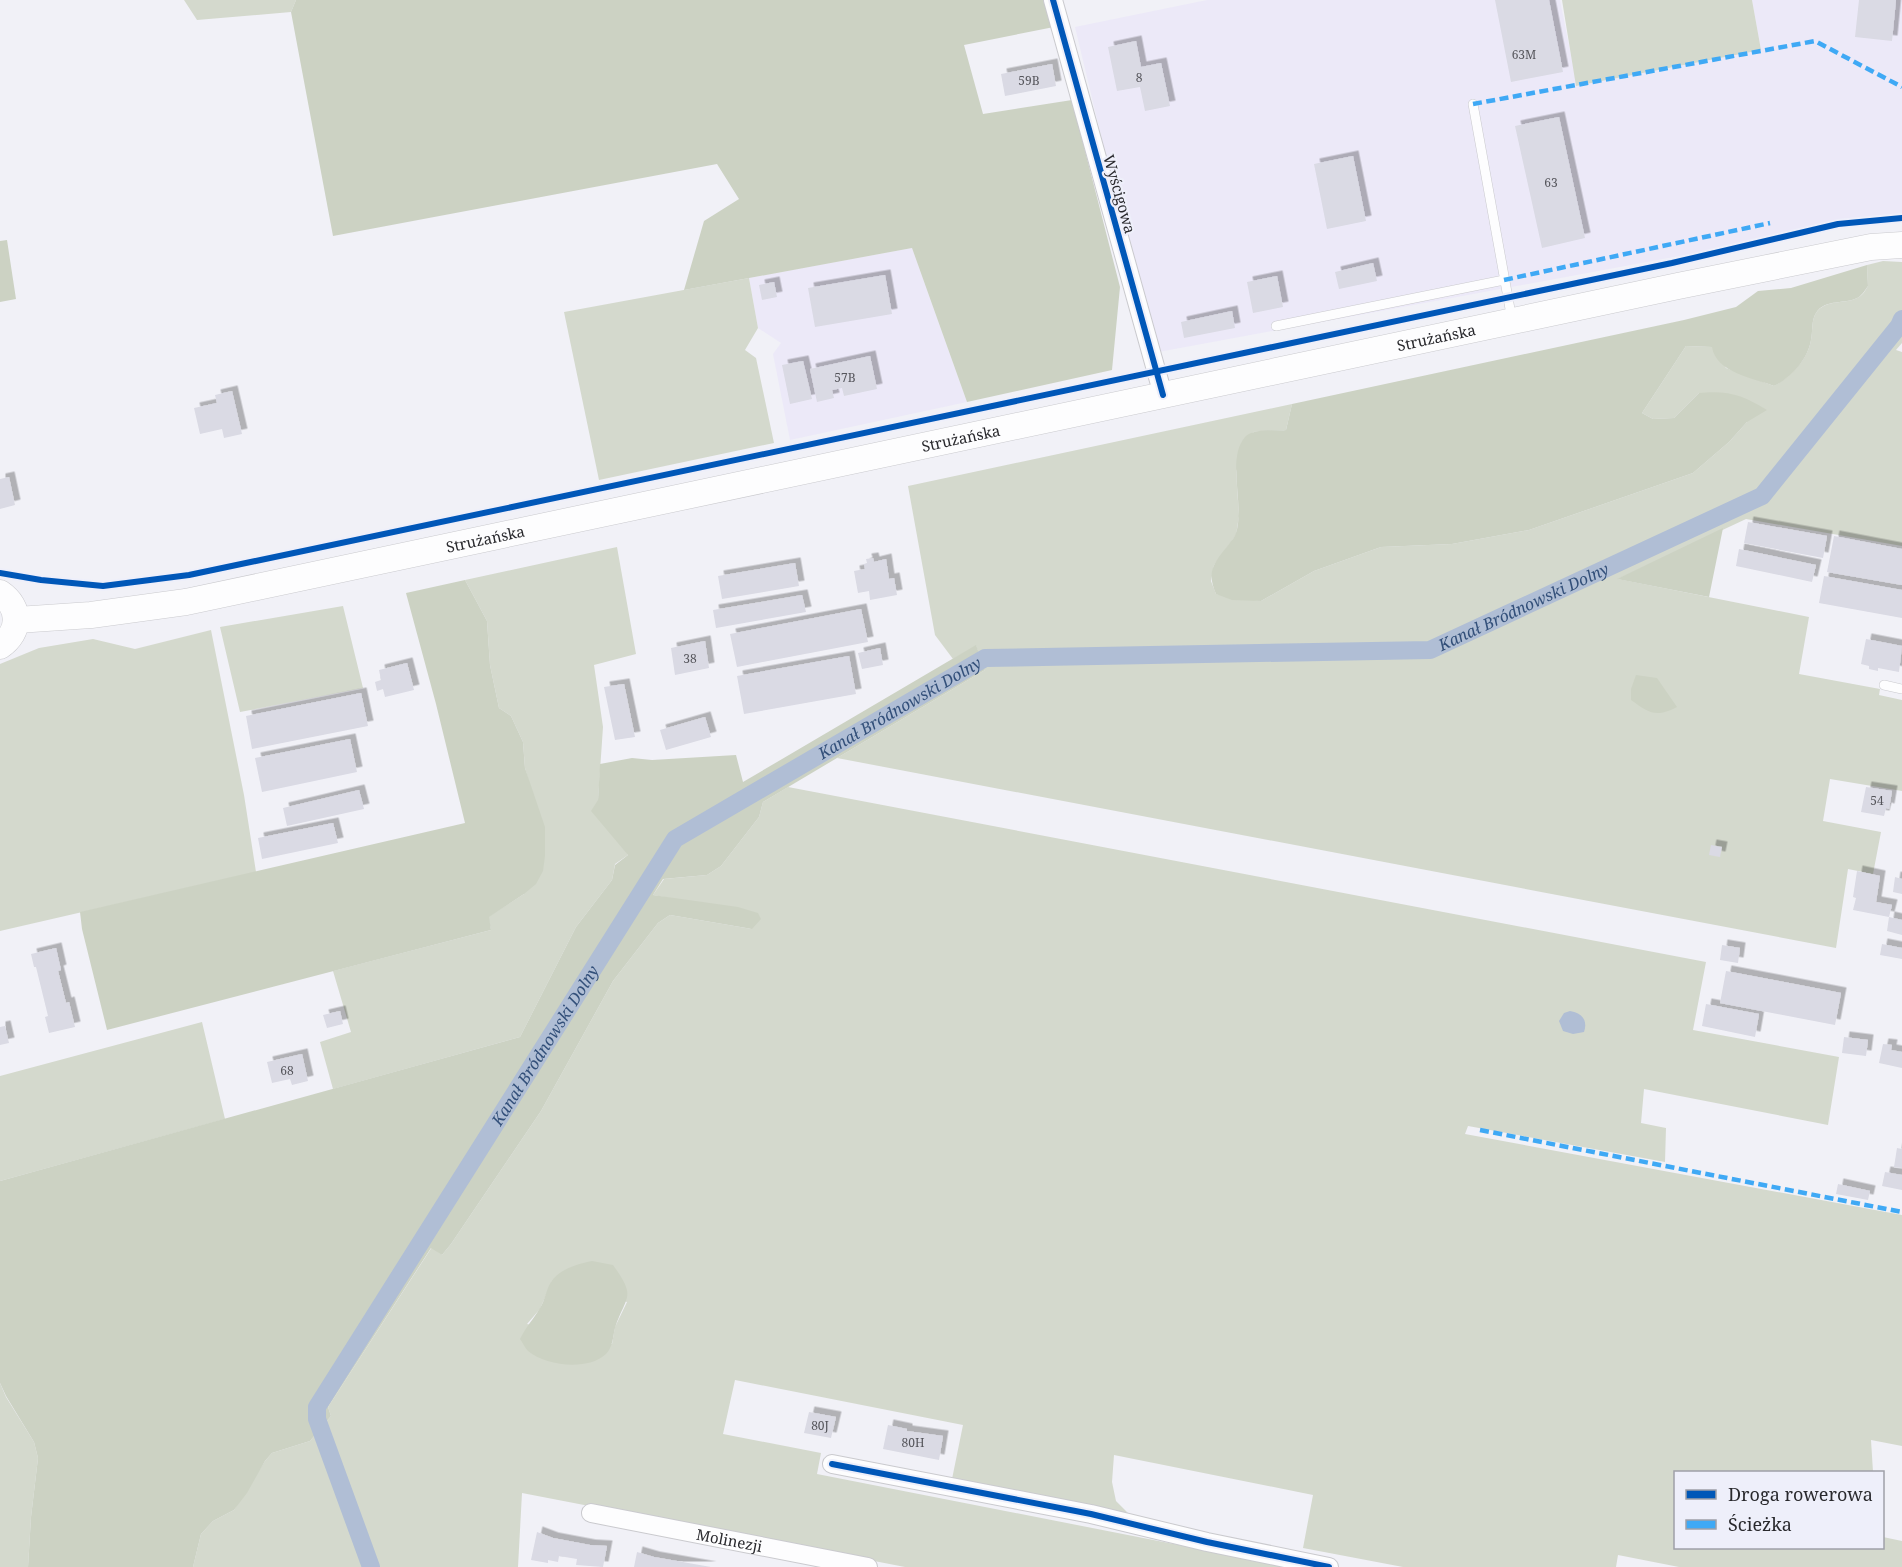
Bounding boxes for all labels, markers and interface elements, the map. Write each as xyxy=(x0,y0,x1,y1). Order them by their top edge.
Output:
house number: 63M xyxy=(1512,46,1536,63)
house number: 8 xyxy=(1136,69,1143,86)
house number: 59B xyxy=(1018,72,1040,89)
street label: Wyścigowa xyxy=(1099,152,1141,236)
house number: 63 xyxy=(1544,174,1558,191)
street label: Strużańska xyxy=(1395,319,1477,355)
house number: 57B xyxy=(834,369,856,386)
street label: Strużańska xyxy=(920,420,1002,456)
street label: Strużańska xyxy=(444,521,526,557)
water label: Kanał Bródnowski Dolny xyxy=(1434,558,1612,656)
house number: 38 xyxy=(683,650,697,667)
water label: Kanał Bródnowski Dolny xyxy=(813,652,985,765)
house number: 54 xyxy=(1870,792,1884,809)
water label: Kanał Bródnowski Dolny xyxy=(486,961,604,1131)
house number: 68 xyxy=(280,1062,294,1079)
house number: 80J xyxy=(811,1417,829,1434)
house number: 80H xyxy=(902,1434,925,1451)
legend xyxy=(1674,1471,1884,1549)
text: Droga rowerowa xyxy=(1728,1482,1873,1506)
text: Ścieżka xyxy=(1728,1512,1792,1536)
street label: Molinezji xyxy=(695,1524,764,1556)

